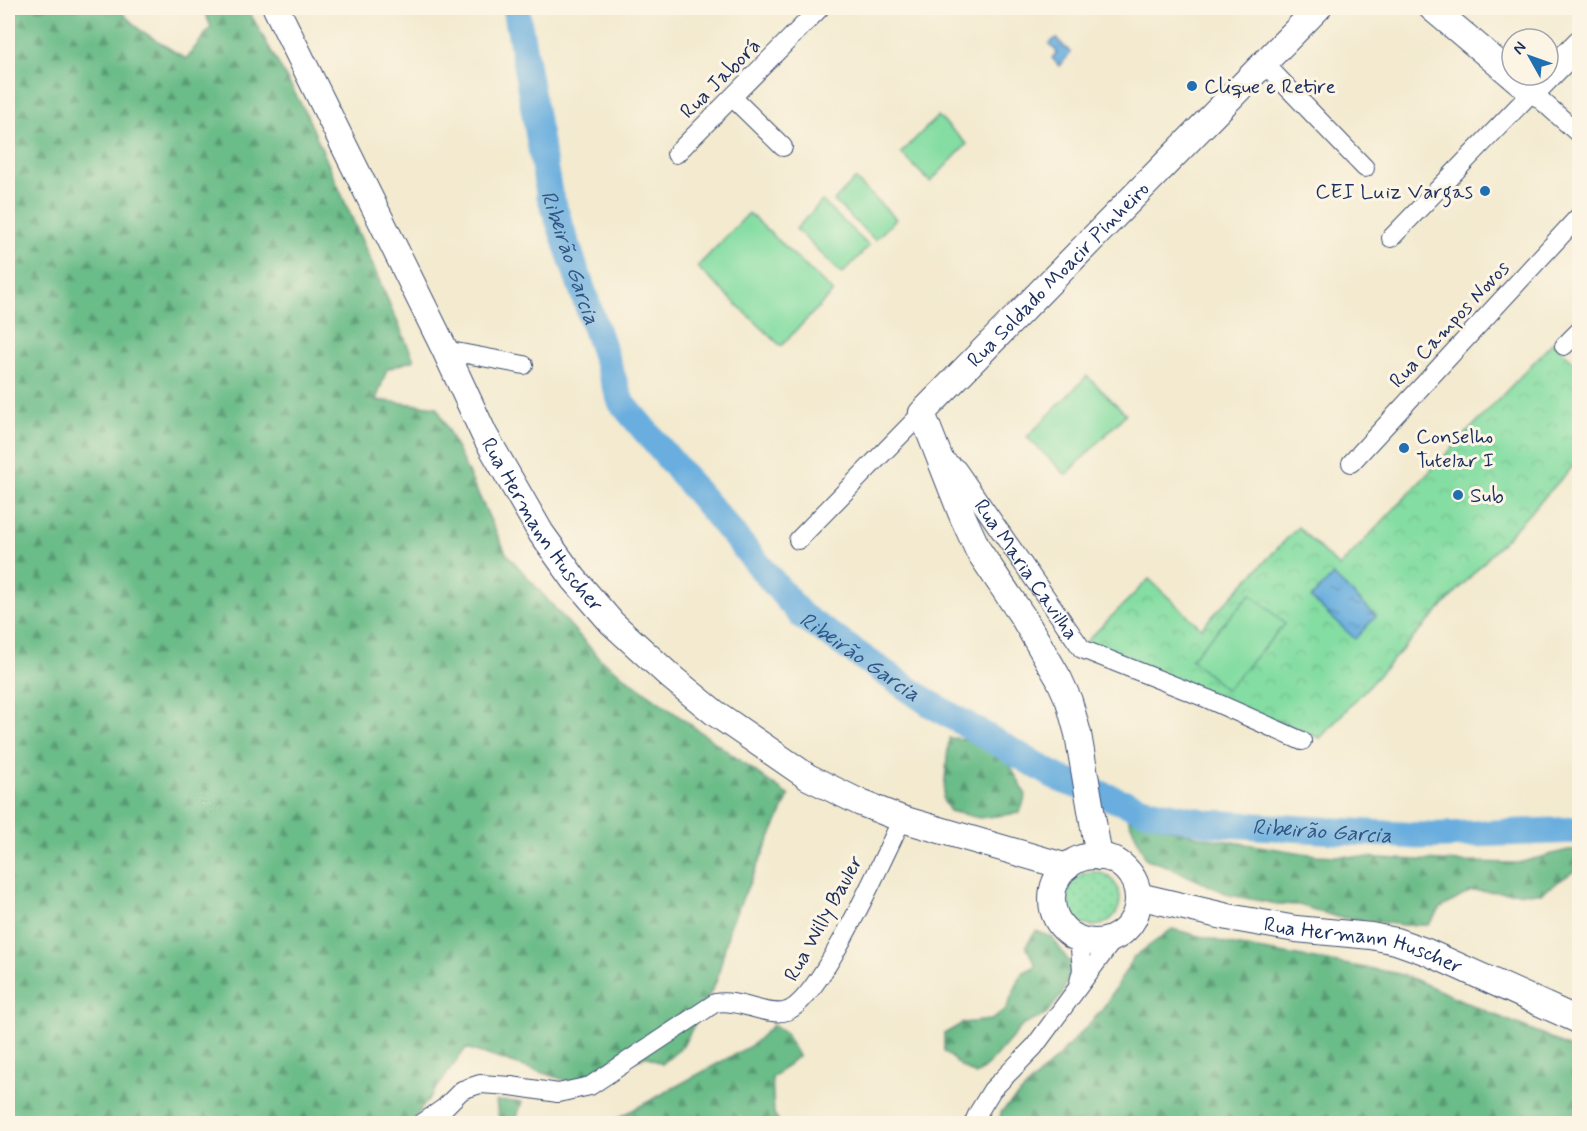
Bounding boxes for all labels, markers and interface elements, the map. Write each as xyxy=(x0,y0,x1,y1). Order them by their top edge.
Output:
north arrow xyxy=(1500,27,1560,87)
street label: Rua Jaborá xyxy=(674,32,767,125)
text: N xyxy=(1508,37,1531,59)
place label: Clique e Retire xyxy=(1204,73,1336,101)
marker: Clique e Retire xyxy=(1185,79,1199,93)
street label: Rua Soldado Moacir Pinheiro xyxy=(961,176,1156,374)
place label: CEI Luiz Vargas xyxy=(1315,178,1473,208)
marker: CEI Luiz Vargas xyxy=(1478,184,1492,198)
water label: Ribeirão Garcia xyxy=(533,187,605,329)
street label: Rua Campos Novos xyxy=(1383,255,1516,394)
place label: Conselho Tutelar I xyxy=(1416,423,1494,475)
street label: Rua Hermann Huscher xyxy=(474,433,609,618)
marker: Conselho Tutelar I xyxy=(1397,441,1411,455)
place label: Sub xyxy=(1470,482,1504,510)
marker: Sub xyxy=(1451,488,1465,502)
street label: Rua Maria Cavilha xyxy=(967,494,1084,646)
water label: Ribeirão Garcia xyxy=(794,606,925,709)
water label: Ribeirão Garcia xyxy=(1251,814,1393,850)
street label: Rua Willy Bauler xyxy=(778,850,870,987)
street label: Rua Hermann Huscher xyxy=(1261,911,1467,981)

